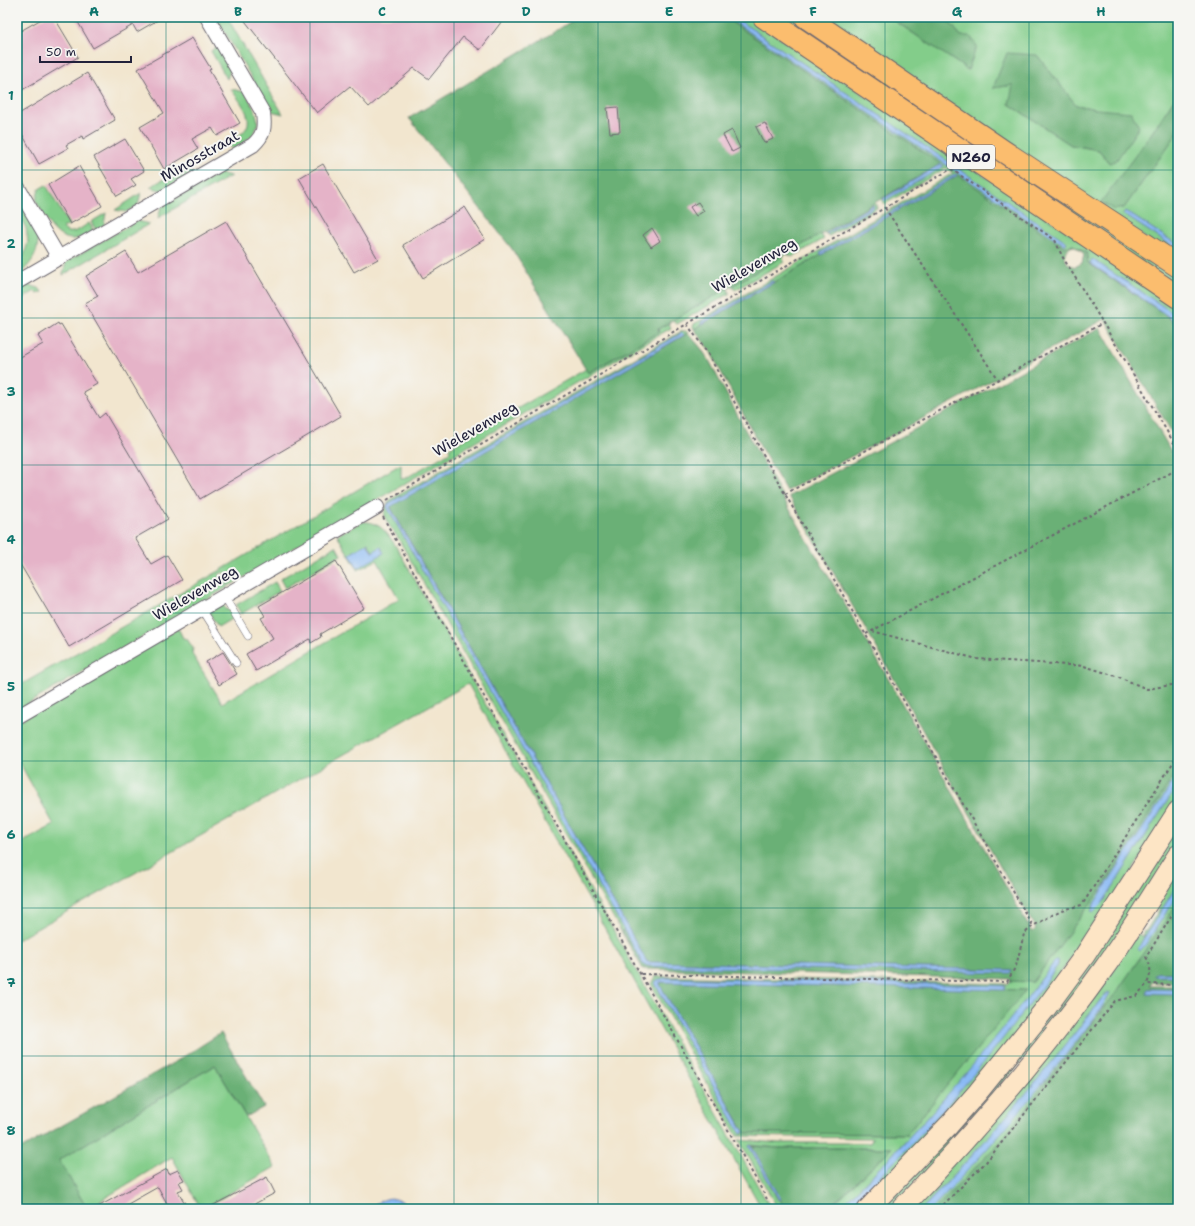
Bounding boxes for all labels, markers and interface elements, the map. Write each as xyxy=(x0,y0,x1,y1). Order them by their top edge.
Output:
text: A xyxy=(89,3,99,20)
text: B xyxy=(234,3,242,20)
text: C xyxy=(378,3,386,20)
text: D xyxy=(521,3,531,20)
text: E xyxy=(665,3,674,20)
text: F xyxy=(809,3,817,20)
text: G xyxy=(952,3,963,20)
text: H xyxy=(1096,3,1106,20)
scale bar xyxy=(40,38,131,64)
text: 50 m xyxy=(46,44,76,60)
text: 1 xyxy=(8,87,14,104)
street label: Minosstraat xyxy=(157,125,243,187)
road number: N260 xyxy=(947,145,995,169)
street label: Wielevenweg xyxy=(708,233,800,297)
text: 2 xyxy=(6,235,16,252)
text: 3 xyxy=(6,383,16,400)
street label: Wielevenweg xyxy=(429,397,521,461)
text: 4 xyxy=(6,531,16,548)
street label: Wielevenweg xyxy=(149,561,241,625)
text: 5 xyxy=(7,678,15,695)
text: 6 xyxy=(6,826,16,843)
text: 7 xyxy=(6,974,16,991)
text: 8 xyxy=(6,1122,16,1139)

